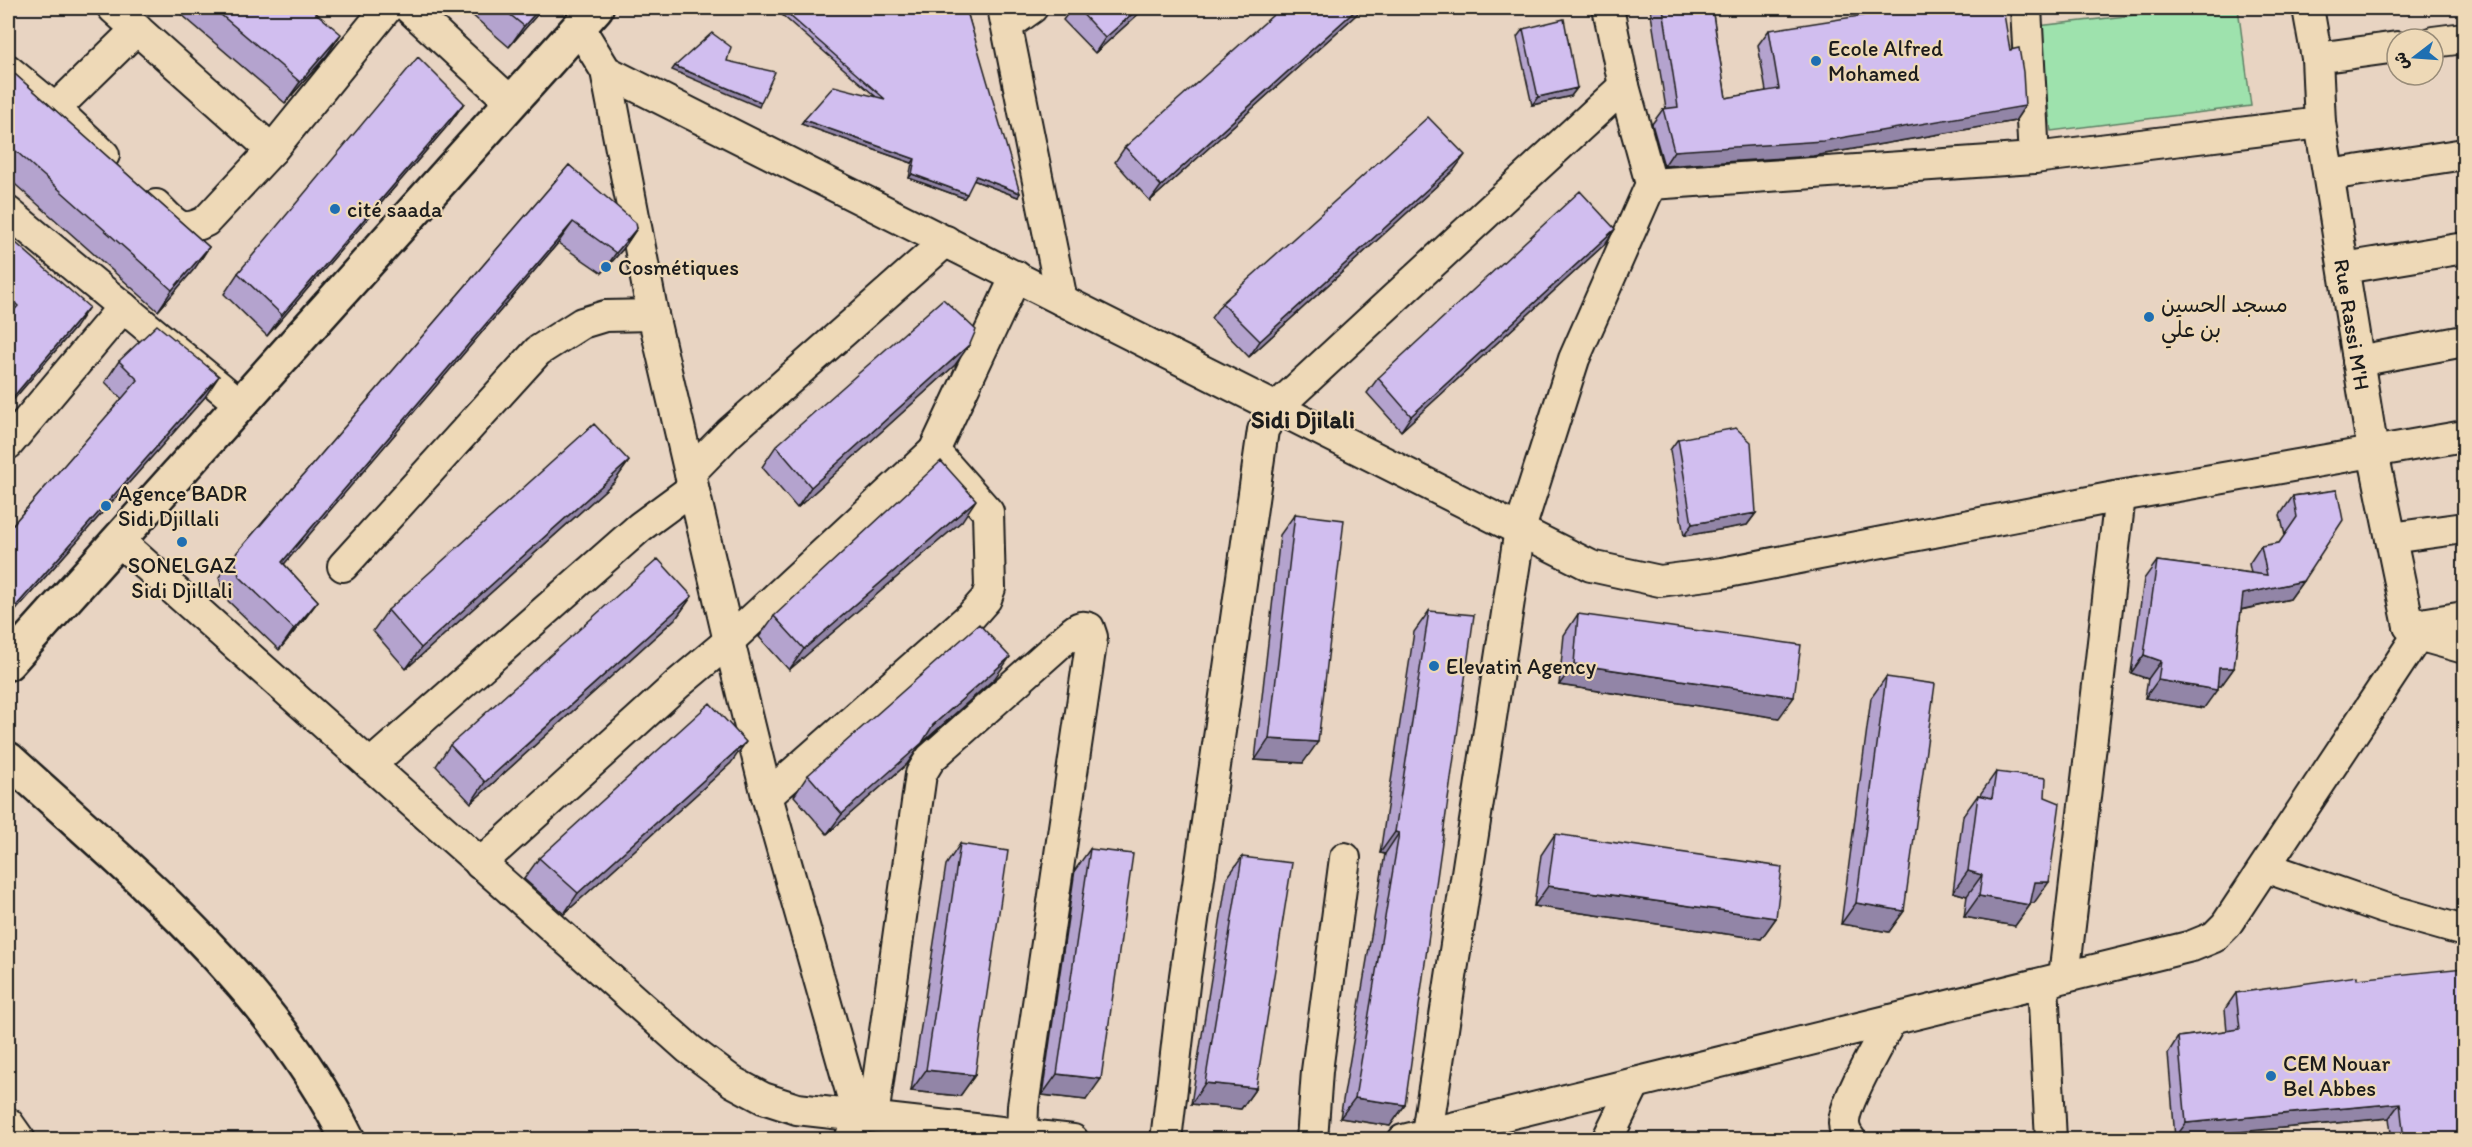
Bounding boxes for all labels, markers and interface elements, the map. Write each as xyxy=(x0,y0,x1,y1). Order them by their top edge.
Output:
north arrow xyxy=(2385,27,2445,87)
place label: Ecole Alfred Mohamed xyxy=(1828,35,1943,87)
text: ش xyxy=(2389,50,2413,72)
marker: Ecole Alfred Mohamed xyxy=(1809,54,1823,68)
place label: cité saada xyxy=(347,196,443,223)
marker: cité saada xyxy=(328,202,342,216)
place label: Cosmétiques xyxy=(618,254,739,281)
street label: Rue Rassi M'H xyxy=(2329,257,2376,392)
marker: Cosmétiques xyxy=(599,260,613,274)
place label: مسجد الحسين بن علي xyxy=(2161,291,2288,349)
marker: مسجد الحسين بن علي xyxy=(2142,310,2156,324)
district label: Sidi Djilali xyxy=(1251,405,1355,435)
place label: Agence BADR Sidi Djillali xyxy=(118,480,247,532)
marker: Agence BADR Sidi Djillali xyxy=(99,499,113,513)
marker: SONELGAZ Sidi Djillali xyxy=(175,535,189,549)
place label: SONELGAZ Sidi Djillali xyxy=(128,552,237,604)
place label: Elevatin Agency xyxy=(1446,653,1597,680)
marker: Elevatin Agency xyxy=(1427,659,1441,673)
place label: CEM Nouar Bel Abbes xyxy=(2283,1050,2391,1102)
marker: CEM Nouar Bel Abbes xyxy=(2264,1069,2278,1083)

